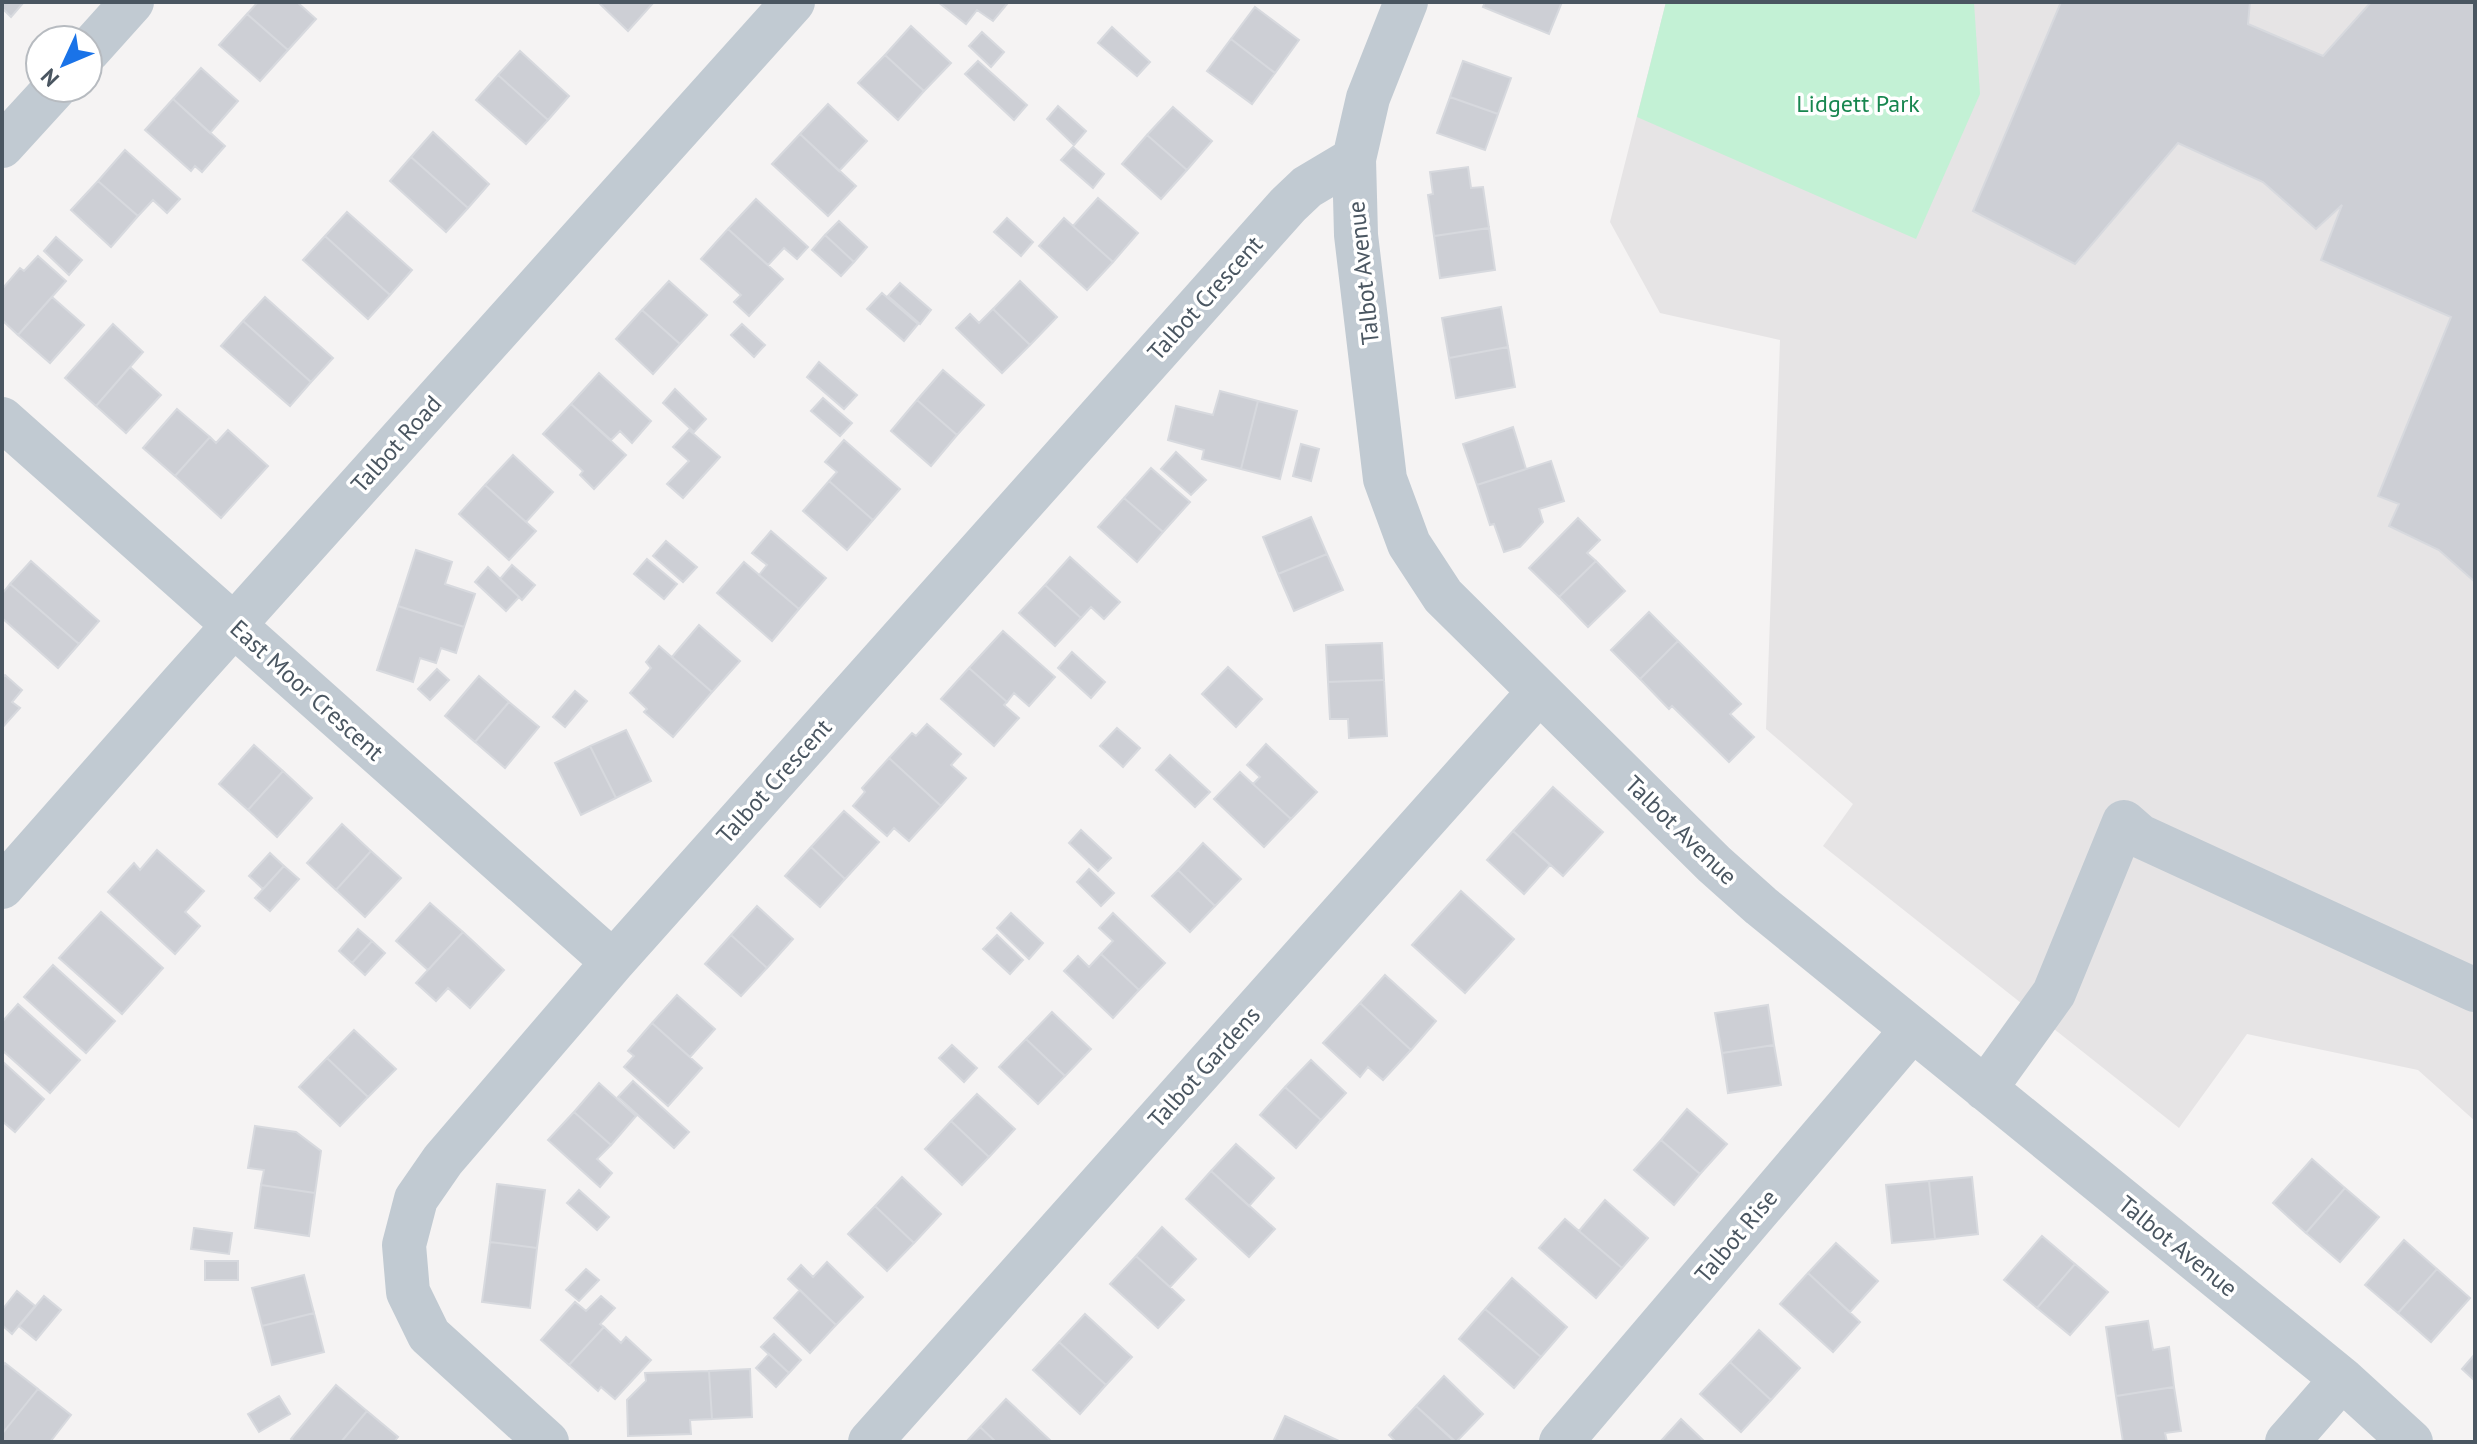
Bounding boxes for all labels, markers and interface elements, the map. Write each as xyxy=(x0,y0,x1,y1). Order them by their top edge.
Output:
north arrow xyxy=(24,24,104,104)
text: N xyxy=(35,63,65,93)
park label: Lidgett Park xyxy=(1796,88,1920,119)
street label: Talbot Avenue xyxy=(1340,200,1386,346)
street label: Talbot Crescent xyxy=(1141,229,1269,367)
street label: Talbot Road xyxy=(344,389,448,499)
street label: East Moor Crescent xyxy=(224,613,390,767)
street label: Talbot Crescent xyxy=(710,712,838,850)
street label: Talbot Avenue xyxy=(1618,769,1744,891)
street label: Talbot Gardens xyxy=(1141,1000,1267,1134)
street label: Talbot Rise xyxy=(1688,1183,1784,1289)
street label: Talbot Avenue xyxy=(2112,1189,2244,1303)

